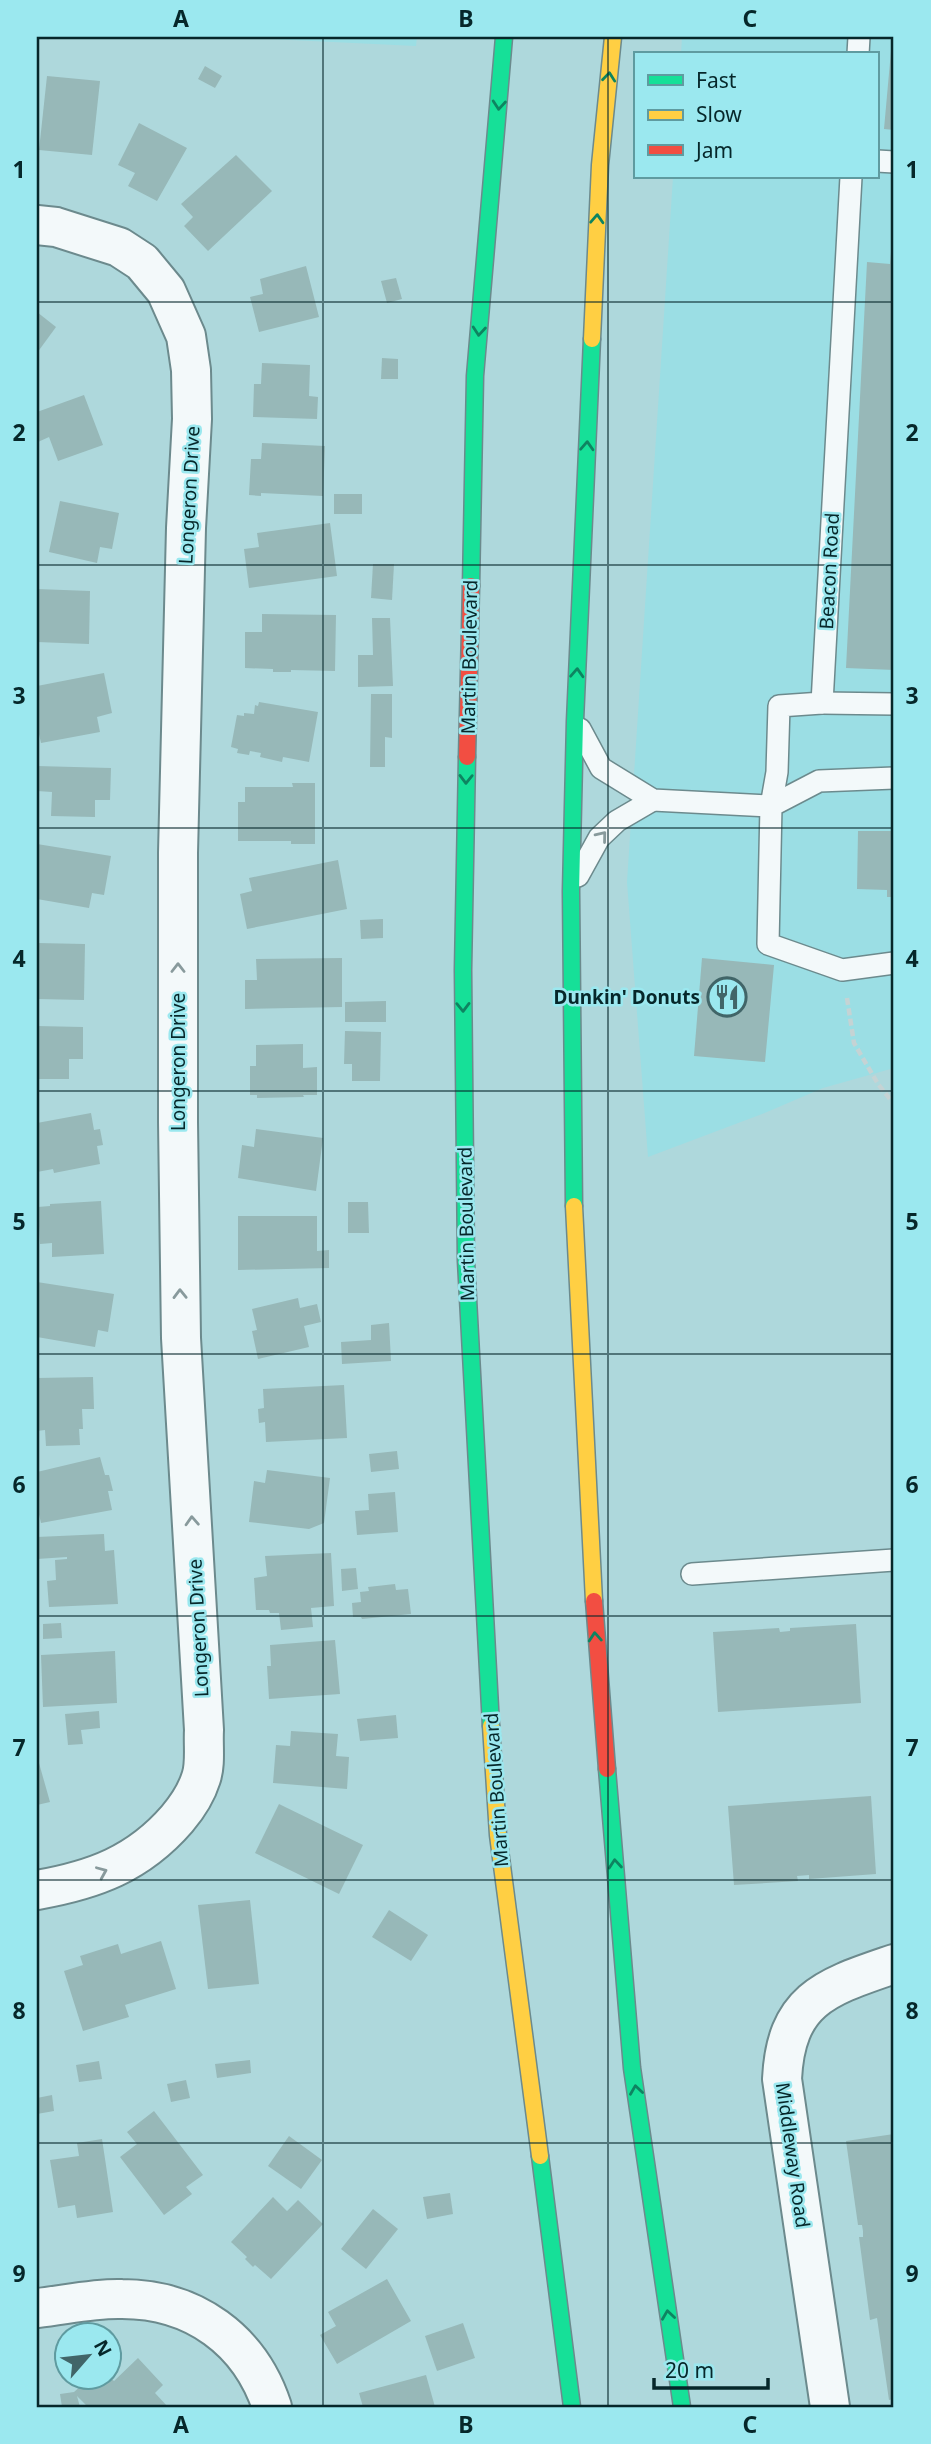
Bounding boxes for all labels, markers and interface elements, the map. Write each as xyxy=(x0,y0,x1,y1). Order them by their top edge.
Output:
text: A xyxy=(173,2,189,34)
text: B xyxy=(458,2,474,34)
text: C xyxy=(743,2,758,34)
legend xyxy=(634,52,878,178)
text: Fast xyxy=(696,66,737,94)
one-way arrow xyxy=(601,71,616,83)
one-way arrow xyxy=(492,100,507,111)
text: Slow xyxy=(696,100,742,128)
text: Jam xyxy=(694,136,733,164)
text: 1 xyxy=(12,153,26,185)
text: 1 xyxy=(905,153,919,185)
one-way arrow xyxy=(590,213,605,224)
one-way arrow xyxy=(472,326,487,337)
text: 2 xyxy=(12,416,26,448)
text: 2 xyxy=(905,416,919,448)
street label: Longeron Drive xyxy=(172,425,206,565)
one-way arrow xyxy=(580,440,595,451)
street label: Beacon Road xyxy=(813,512,845,630)
street label: Martin Boulevard xyxy=(455,580,483,734)
one-way arrow xyxy=(570,668,585,679)
text: 3 xyxy=(12,679,26,711)
text: 3 xyxy=(905,679,919,711)
one-way arrow xyxy=(458,774,474,785)
one-way arrow xyxy=(594,832,607,844)
text: 4 xyxy=(12,942,26,974)
text: 4 xyxy=(905,942,919,974)
one-way arrow xyxy=(170,962,186,973)
restaurant icon: Dunkin' Donuts xyxy=(706,976,748,1018)
place label: Dunkin' Donuts xyxy=(554,984,700,1010)
street label: Longeron Drive xyxy=(165,993,191,1131)
one-way arrow xyxy=(455,1002,471,1012)
street label: Martin Boulevard xyxy=(452,1147,480,1301)
text: 5 xyxy=(12,1205,26,1237)
text: 5 xyxy=(905,1205,919,1237)
one-way arrow xyxy=(173,1288,188,1299)
text: 6 xyxy=(12,1468,26,1500)
text: 6 xyxy=(905,1468,919,1500)
one-way arrow xyxy=(184,1515,199,1526)
street label: Longeron Drive xyxy=(181,1558,215,1698)
one-way arrow xyxy=(588,1631,603,1642)
street label: Martin Boulevard xyxy=(478,1712,514,1868)
text: 7 xyxy=(12,1731,26,1763)
text: 7 xyxy=(905,1731,919,1763)
one-way arrow xyxy=(608,1858,623,1869)
one-way arrow xyxy=(95,1866,107,1880)
text: 8 xyxy=(12,1994,26,2026)
text: 8 xyxy=(905,1994,919,2026)
street label: Middleway Road xyxy=(770,2081,816,2229)
one-way arrow xyxy=(628,2084,643,2096)
text: 9 xyxy=(12,2257,26,2289)
text: 9 xyxy=(905,2257,919,2289)
one-way arrow xyxy=(661,2310,676,2321)
north arrow xyxy=(52,2322,122,2392)
text: N xyxy=(88,2335,118,2361)
scale bar xyxy=(654,2346,768,2390)
text: 20 m xyxy=(665,2356,714,2384)
text: A xyxy=(173,2408,189,2440)
text: B xyxy=(458,2408,474,2440)
text: C xyxy=(743,2408,758,2440)

